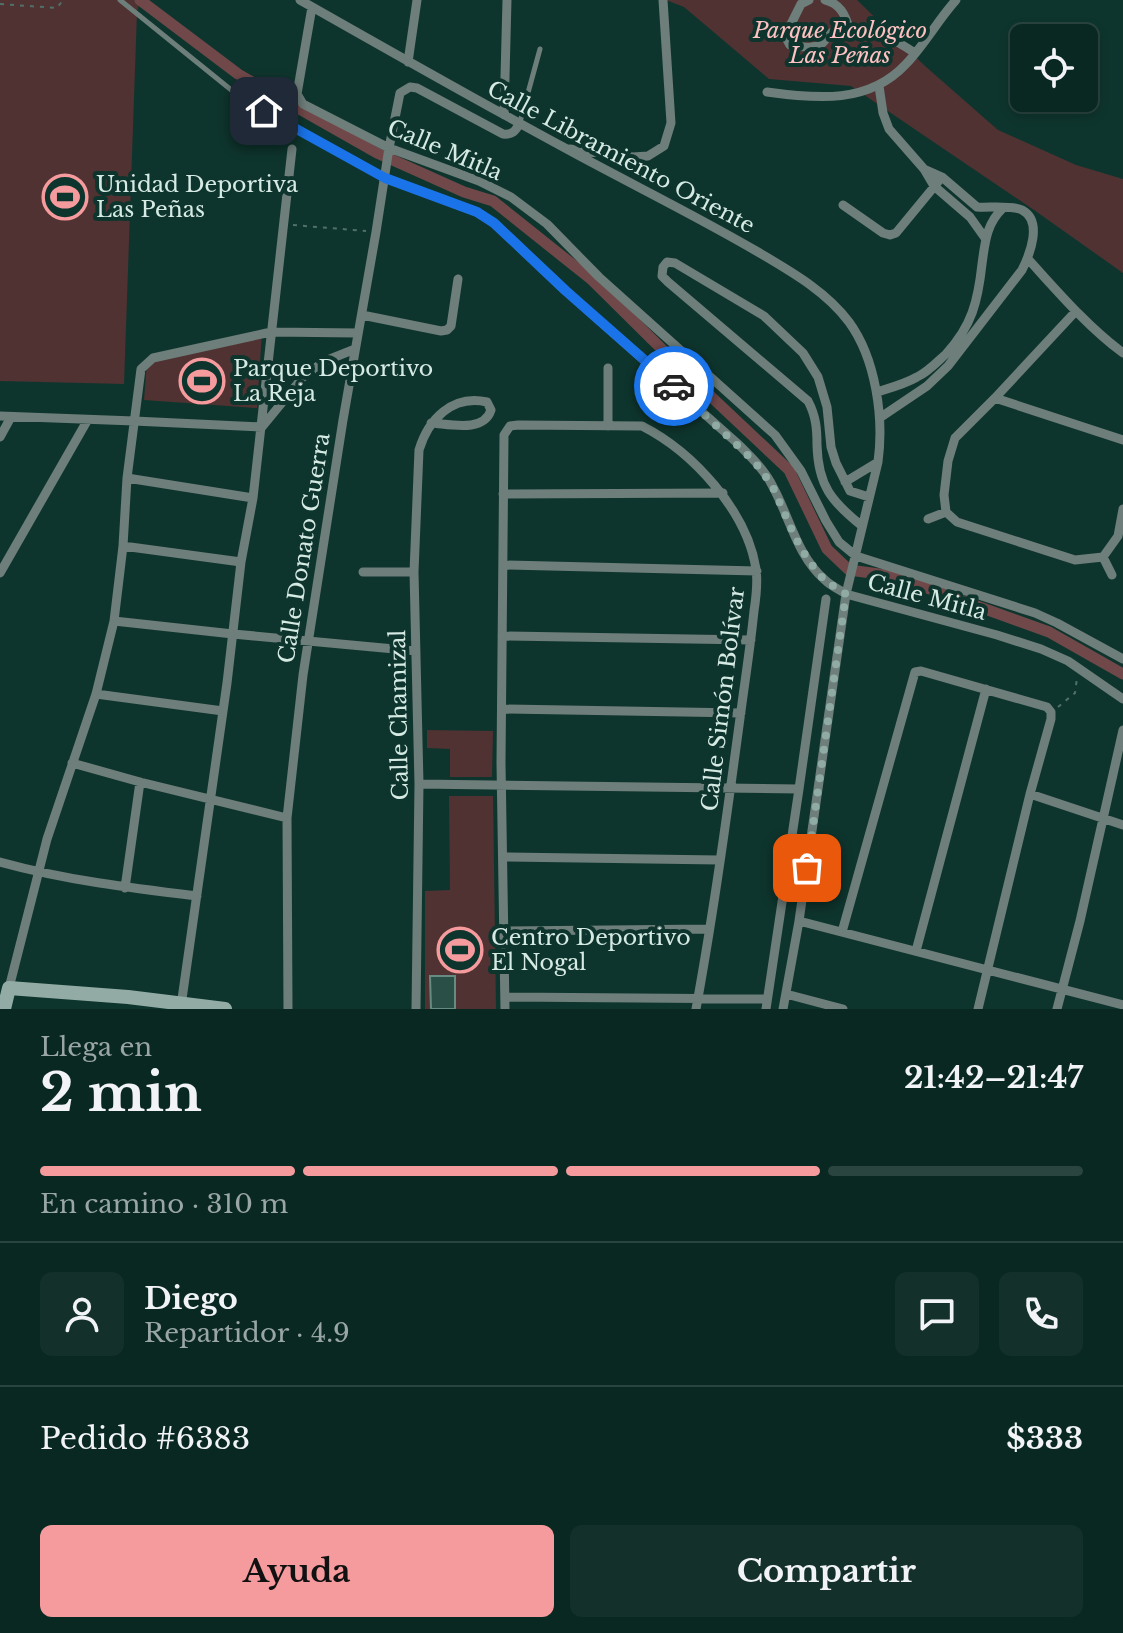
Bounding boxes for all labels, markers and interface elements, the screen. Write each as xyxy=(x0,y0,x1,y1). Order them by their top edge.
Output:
park label: Parque Ecológico Las Peñas xyxy=(752,17,927,69)
map controls xyxy=(1010,24,1098,112)
button: locate xyxy=(1010,24,1098,112)
street label: Calle Libramiento Oriente xyxy=(483,75,759,239)
pin xyxy=(230,77,298,145)
icon: home xyxy=(242,89,286,133)
street label: Calle Mitla xyxy=(383,114,507,187)
place label: Unidad Deportiva Las Peñas xyxy=(96,171,299,223)
sports icon: Unidad Deportiva Las Peñas xyxy=(41,173,89,221)
courier xyxy=(634,346,714,426)
place label: Parque Deportivo La Reja xyxy=(233,355,433,407)
sports icon: Parque Deportivo La Reja xyxy=(178,357,226,405)
icon: car xyxy=(652,364,696,408)
street label: Calle Donato Guerra xyxy=(272,430,336,665)
street label: Calle Mitla xyxy=(864,568,990,626)
street label: Calle Simón Bolívar xyxy=(696,585,750,813)
street label: Calle Chamizal xyxy=(384,629,414,801)
pin xyxy=(773,834,841,902)
icon: bag xyxy=(785,846,829,890)
place label: Centro Deportivo El Nogal xyxy=(491,924,691,976)
sports icon: Centro Deportivo El Nogal xyxy=(436,926,484,974)
text: Llega en xyxy=(40,1031,152,1063)
text: 21:42–21:47 xyxy=(904,1059,1083,1096)
text: 2 min xyxy=(40,1061,202,1125)
text: En camino · 310 m xyxy=(40,1188,288,1220)
button: person xyxy=(40,1272,124,1356)
button: chat xyxy=(895,1272,979,1356)
button: phone xyxy=(999,1272,1083,1356)
text: Diego xyxy=(144,1280,238,1317)
text: Repartidor · 4.9 xyxy=(144,1317,350,1349)
text: Pedido #6383 xyxy=(40,1420,250,1457)
text: $333 xyxy=(1006,1420,1083,1457)
button: Ayuda xyxy=(40,1525,554,1617)
button: Compartir xyxy=(570,1525,1083,1617)

